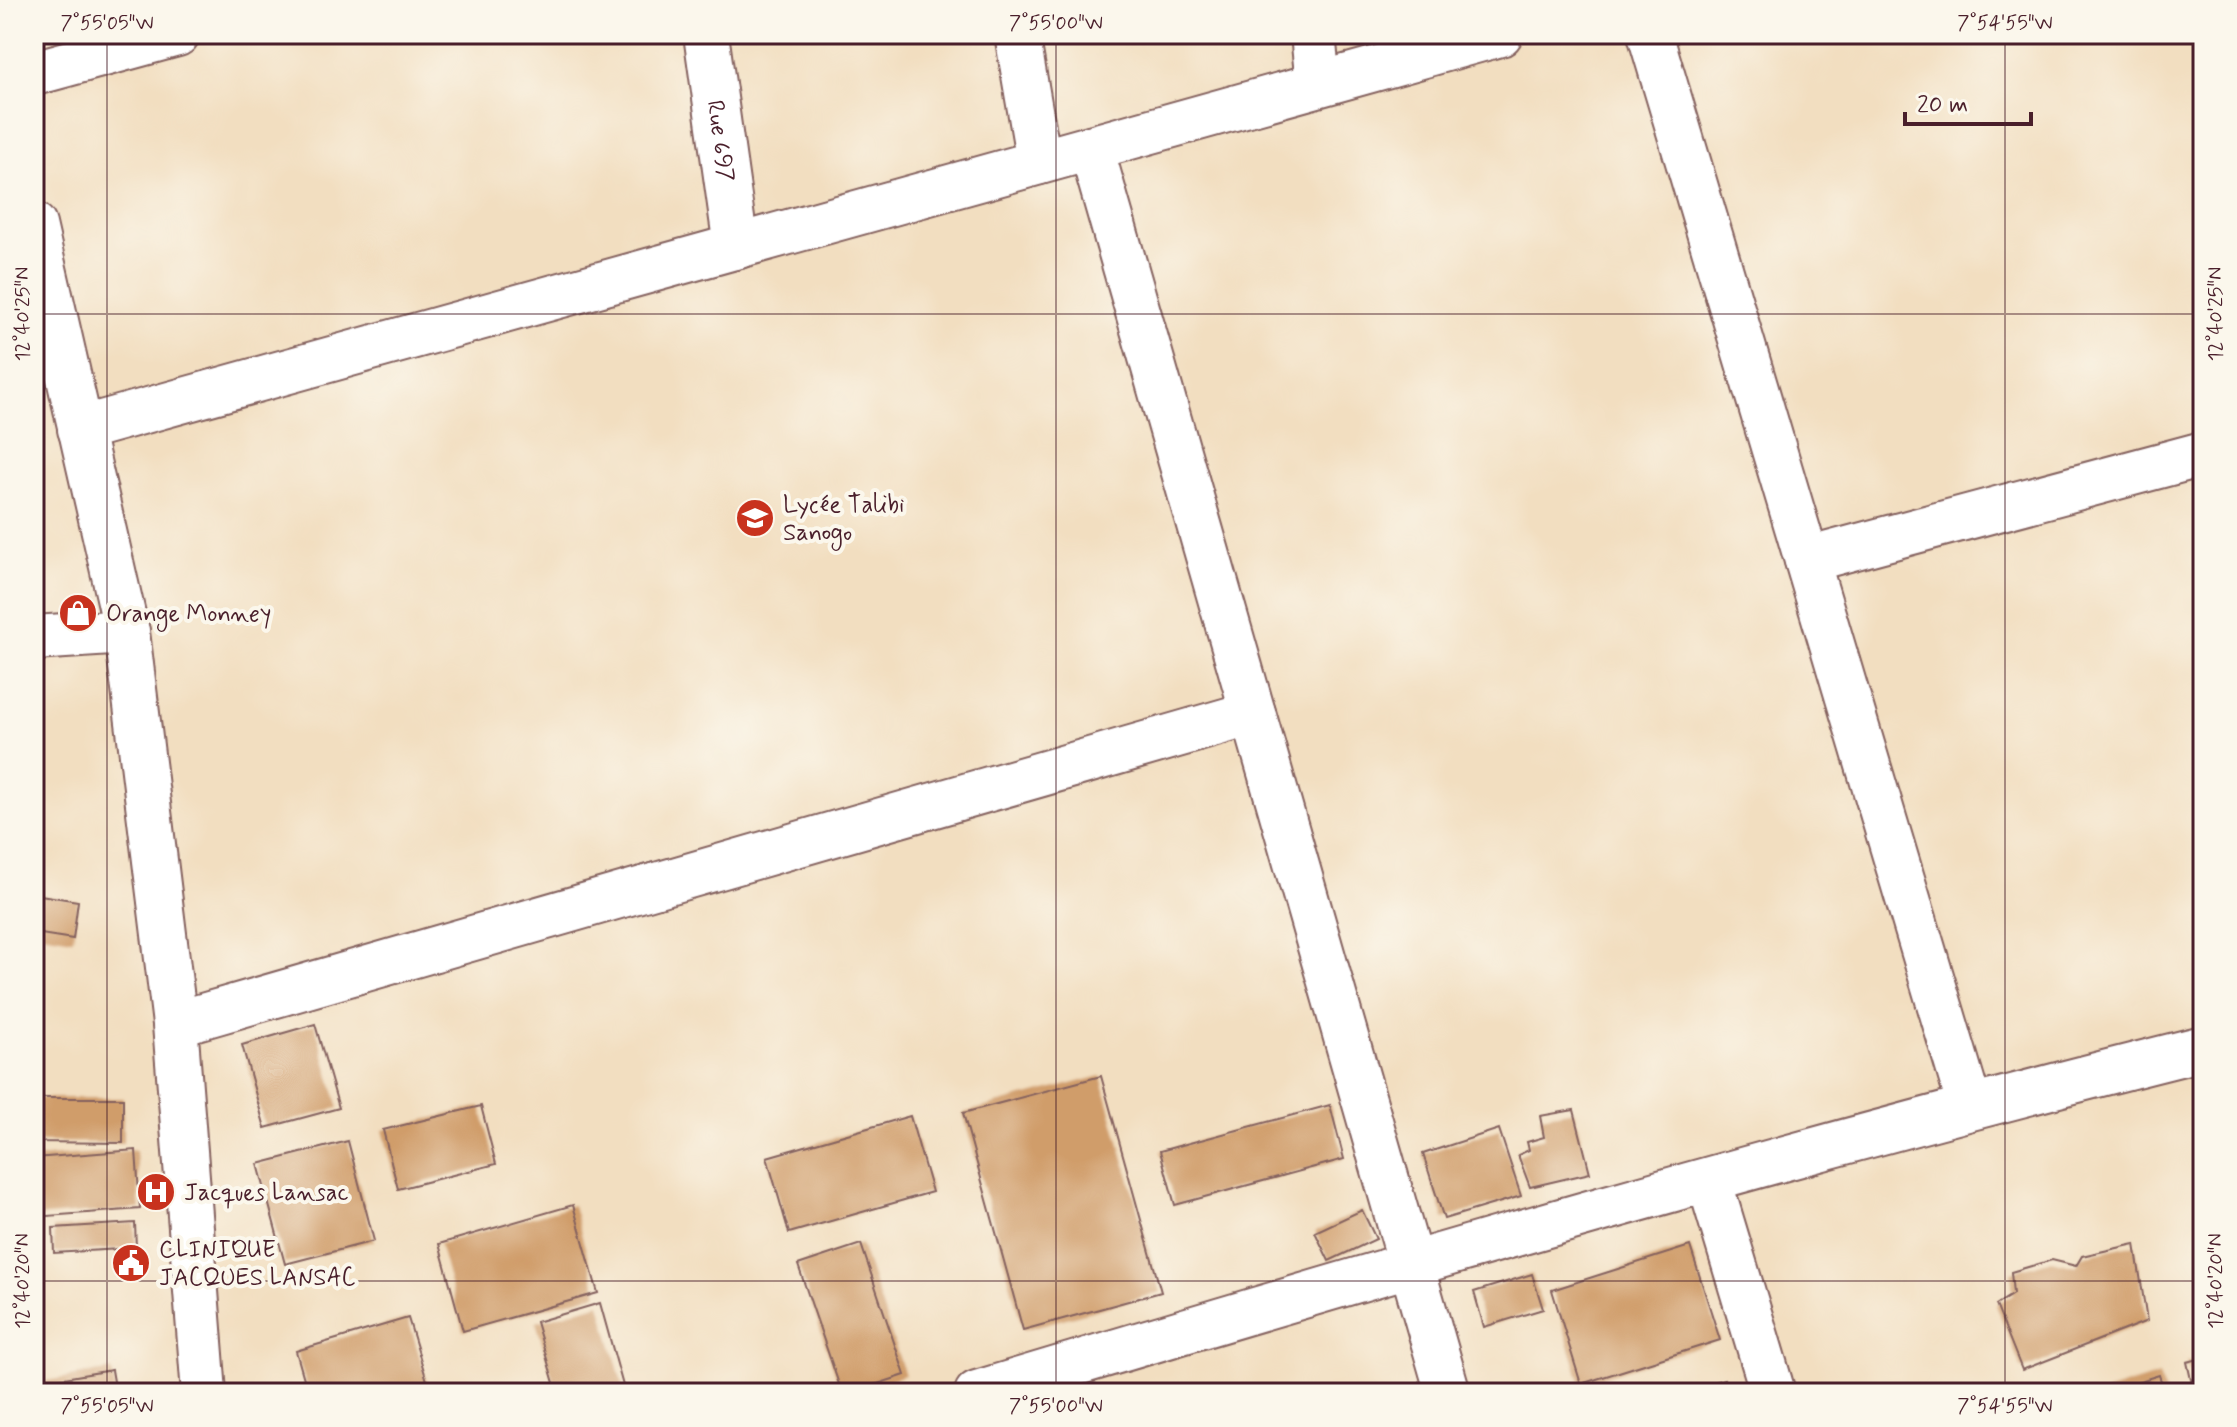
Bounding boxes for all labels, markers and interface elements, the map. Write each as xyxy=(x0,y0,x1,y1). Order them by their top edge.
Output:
text: 7°55'05"W xyxy=(60,10,154,37)
text: 7°55'00"W xyxy=(1009,10,1103,37)
text: 7°54'55"W xyxy=(1957,10,2053,37)
scale bar xyxy=(1905,76,2031,126)
text: 20 m xyxy=(1917,90,1968,121)
street label: Rue 697 xyxy=(698,98,741,184)
text: 12°40'25"N xyxy=(10,267,37,361)
text: 12°40'25"N xyxy=(2203,267,2230,361)
place label: Lycée Talibi Sanogo xyxy=(783,490,904,551)
school or university icon: Lycée Talibi Sanogo xyxy=(734,497,776,539)
shop icon: Orange Monney xyxy=(57,592,99,634)
place label: Orange Monney xyxy=(106,599,271,632)
hospital icon: Jacques Lansac xyxy=(135,1171,177,1213)
place label: Jacques Lansac xyxy=(184,1178,349,1209)
text: 12°40'20"N xyxy=(10,1233,37,1329)
text: 12°40'20"N xyxy=(2203,1233,2230,1329)
place label: CLINIQUE JACQUES LANSAC xyxy=(159,1235,356,1294)
public building icon: CLINIQUE JACQUES LANSAC xyxy=(110,1242,152,1284)
text: 7°55'05"W xyxy=(60,1393,154,1420)
text: 7°55'00"W xyxy=(1009,1393,1103,1420)
text: 7°54'55"W xyxy=(1957,1393,2053,1420)

